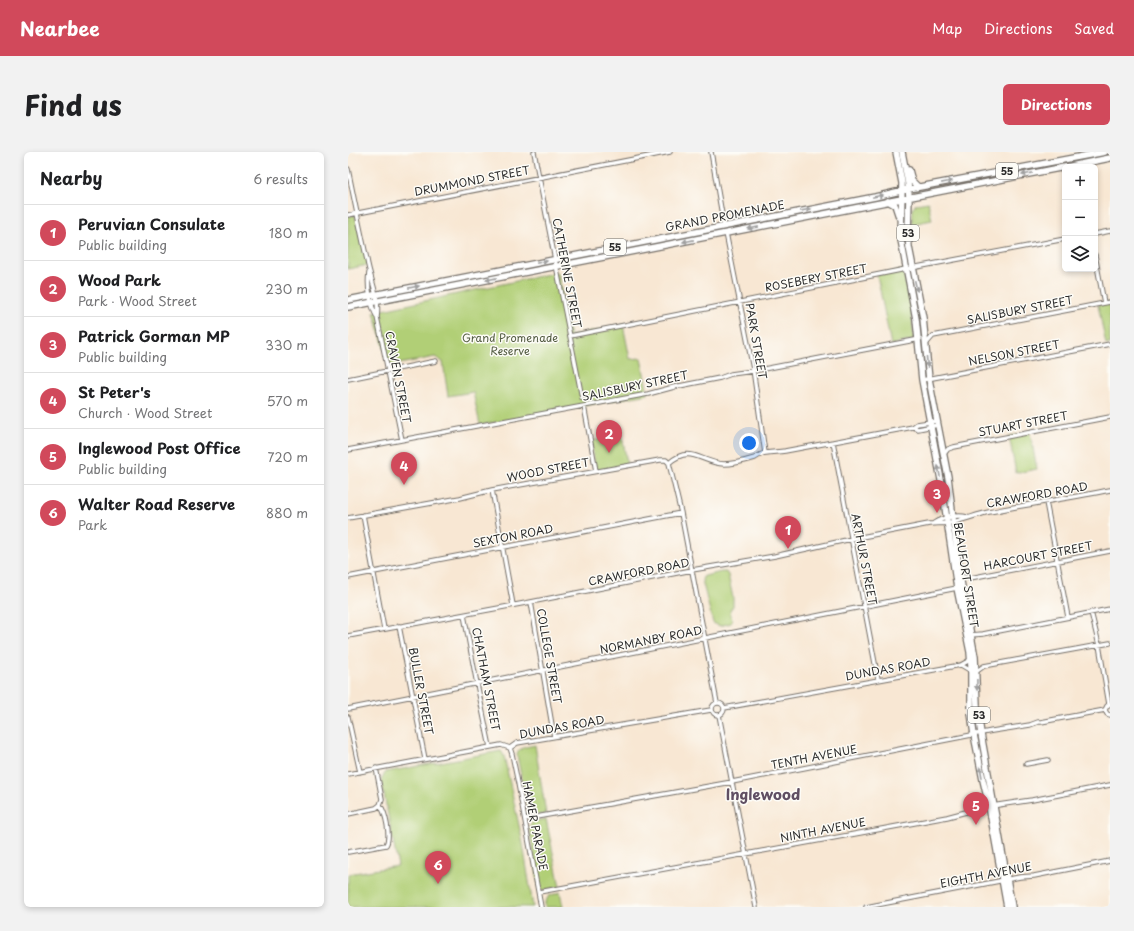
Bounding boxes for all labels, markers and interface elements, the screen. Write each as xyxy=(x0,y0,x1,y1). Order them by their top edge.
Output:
text: Nearbee xyxy=(20,14,100,42)
text: Map xyxy=(932,18,962,39)
text: Directions xyxy=(984,18,1052,39)
text: Saved xyxy=(1074,18,1114,39)
text: Find us xyxy=(24,83,122,126)
button: Directions xyxy=(1003,84,1110,125)
street label: DRUMMOND STREET xyxy=(413,161,532,200)
road number: 55 xyxy=(996,163,1018,179)
map controls xyxy=(1062,164,1098,272)
button: + xyxy=(1062,164,1098,200)
text: Nearby xyxy=(40,165,102,191)
text: 6 results xyxy=(253,169,308,188)
one-way arrow xyxy=(1021,172,1033,178)
one-way arrow xyxy=(941,179,953,185)
one-way arrow xyxy=(872,192,884,198)
street label: GRAND PROMENADE xyxy=(664,196,786,235)
button: − xyxy=(1062,200,1098,236)
one-way arrow xyxy=(800,206,813,212)
text: Peruvian Consulate xyxy=(78,212,225,235)
street label: CATHERINE STREET xyxy=(548,216,587,330)
text: 1 xyxy=(50,223,56,242)
text: 180 m xyxy=(269,223,308,242)
one-way arrow xyxy=(747,225,760,231)
road number: 53 xyxy=(897,225,919,241)
text: Public building xyxy=(78,235,167,254)
button: layers xyxy=(1062,236,1098,272)
one-way arrow xyxy=(681,238,694,244)
road number: 55 xyxy=(604,239,626,255)
one-way arrow xyxy=(535,258,548,264)
street label: ROSEBERY STREET xyxy=(763,259,869,296)
text: Wood Park xyxy=(78,268,161,291)
one-way arrow xyxy=(485,277,497,283)
text: 2 xyxy=(48,279,58,298)
text: 230 m xyxy=(266,279,308,298)
one-way arrow xyxy=(914,279,920,292)
one-way arrow xyxy=(408,284,420,290)
text: Park · Wood Street xyxy=(78,291,197,310)
street label: SALISBURY STREET xyxy=(965,291,1075,328)
street label: PARK STREET xyxy=(741,302,772,381)
text: Patrick Gorman MP xyxy=(78,324,230,347)
street label: CRAVEN STREET xyxy=(381,329,416,425)
park label: Grand Promenade Reserve xyxy=(462,329,558,359)
text: 3 xyxy=(49,335,57,354)
text: 330 m xyxy=(265,335,308,354)
street label: NELSON STREET xyxy=(967,335,1062,370)
text: Public building xyxy=(78,347,167,366)
one-way arrow xyxy=(924,356,931,368)
street label: SALISBURY STREET xyxy=(580,366,690,405)
text: St Peter's xyxy=(78,380,151,403)
text: 4 xyxy=(49,391,57,410)
text: 570 m xyxy=(267,391,308,410)
text: Church · Wood Street xyxy=(78,403,212,422)
street label: STUART STREET xyxy=(977,406,1070,441)
pin: 2 xyxy=(596,420,622,453)
your location xyxy=(739,433,759,453)
text: Inglewood Post Office xyxy=(78,436,241,459)
text: 5 xyxy=(49,447,57,466)
text: 720 m xyxy=(268,447,308,466)
pin: 4 xyxy=(391,452,417,485)
street label: WOOD STREET xyxy=(505,453,591,486)
text: Public building xyxy=(78,459,167,478)
one-way arrow xyxy=(936,465,942,477)
street label: CRAWFORD ROAD xyxy=(985,477,1089,512)
pin: 3 xyxy=(924,480,950,513)
text: Walter Road Reserve xyxy=(78,492,235,515)
text: 6 xyxy=(48,503,58,522)
text: 880 m xyxy=(266,503,308,522)
street label: ARTHUR STREET xyxy=(847,512,882,607)
text: Park xyxy=(78,515,107,534)
pin: 1 xyxy=(775,516,801,549)
street label: SEXTON ROAD xyxy=(471,519,555,552)
street label: BEAUFORT STREET xyxy=(950,521,983,629)
street label: HARCOURT STREET xyxy=(982,537,1094,574)
street label: CRAWFORD ROAD xyxy=(587,553,691,590)
street label: COLLEGE STREET xyxy=(533,607,566,705)
street label: NORMANBY ROAD xyxy=(598,621,704,658)
street label: CHATHAM STREET xyxy=(468,626,505,732)
street label: BULLER STREET xyxy=(405,646,438,737)
street label: DUNDAS ROAD xyxy=(844,653,932,684)
one-way arrow xyxy=(974,679,980,692)
road number: 53 xyxy=(968,707,990,723)
street label: DUNDAS ROAD xyxy=(518,711,606,742)
street label: TENTH AVENUE xyxy=(769,740,858,773)
one-way arrow xyxy=(978,766,984,779)
street label: HAMER PARADE xyxy=(518,780,553,872)
district label: Inglewood xyxy=(726,782,800,805)
pin: 5 xyxy=(963,792,989,825)
street label: NINTH AVENUE xyxy=(779,813,867,846)
pin: 6 xyxy=(425,851,451,884)
street label: EIGHTH AVENUE xyxy=(939,857,1033,892)

